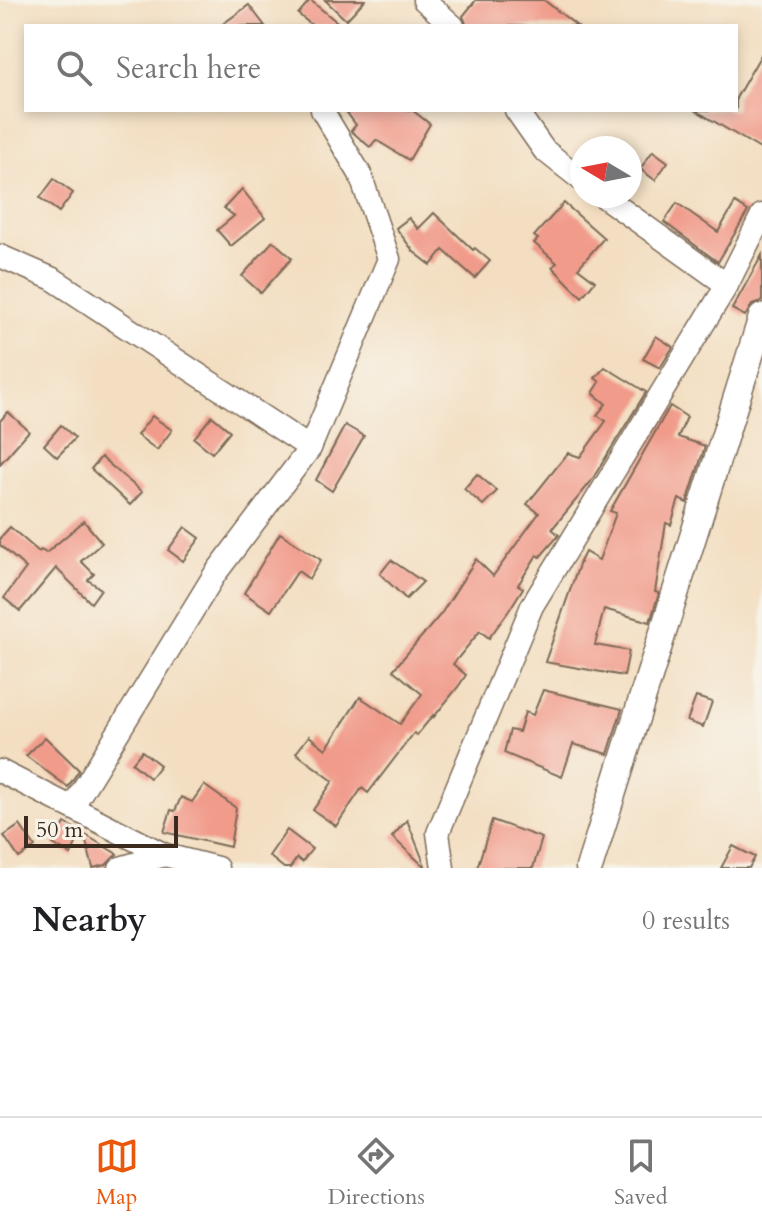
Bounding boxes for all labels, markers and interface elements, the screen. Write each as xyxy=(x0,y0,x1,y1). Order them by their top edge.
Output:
search box xyxy=(24,24,738,112)
icon: search xyxy=(52,46,96,90)
text: Search here xyxy=(116,48,261,89)
north arrow xyxy=(570,136,642,208)
scale bar xyxy=(24,812,178,848)
text: 50 m xyxy=(36,815,83,845)
text: Nearby xyxy=(32,897,147,943)
text: 0 results xyxy=(642,903,730,938)
tab: Map xyxy=(95,1134,139,1212)
tab: Directions xyxy=(328,1134,425,1212)
tab: Saved xyxy=(614,1134,667,1212)

